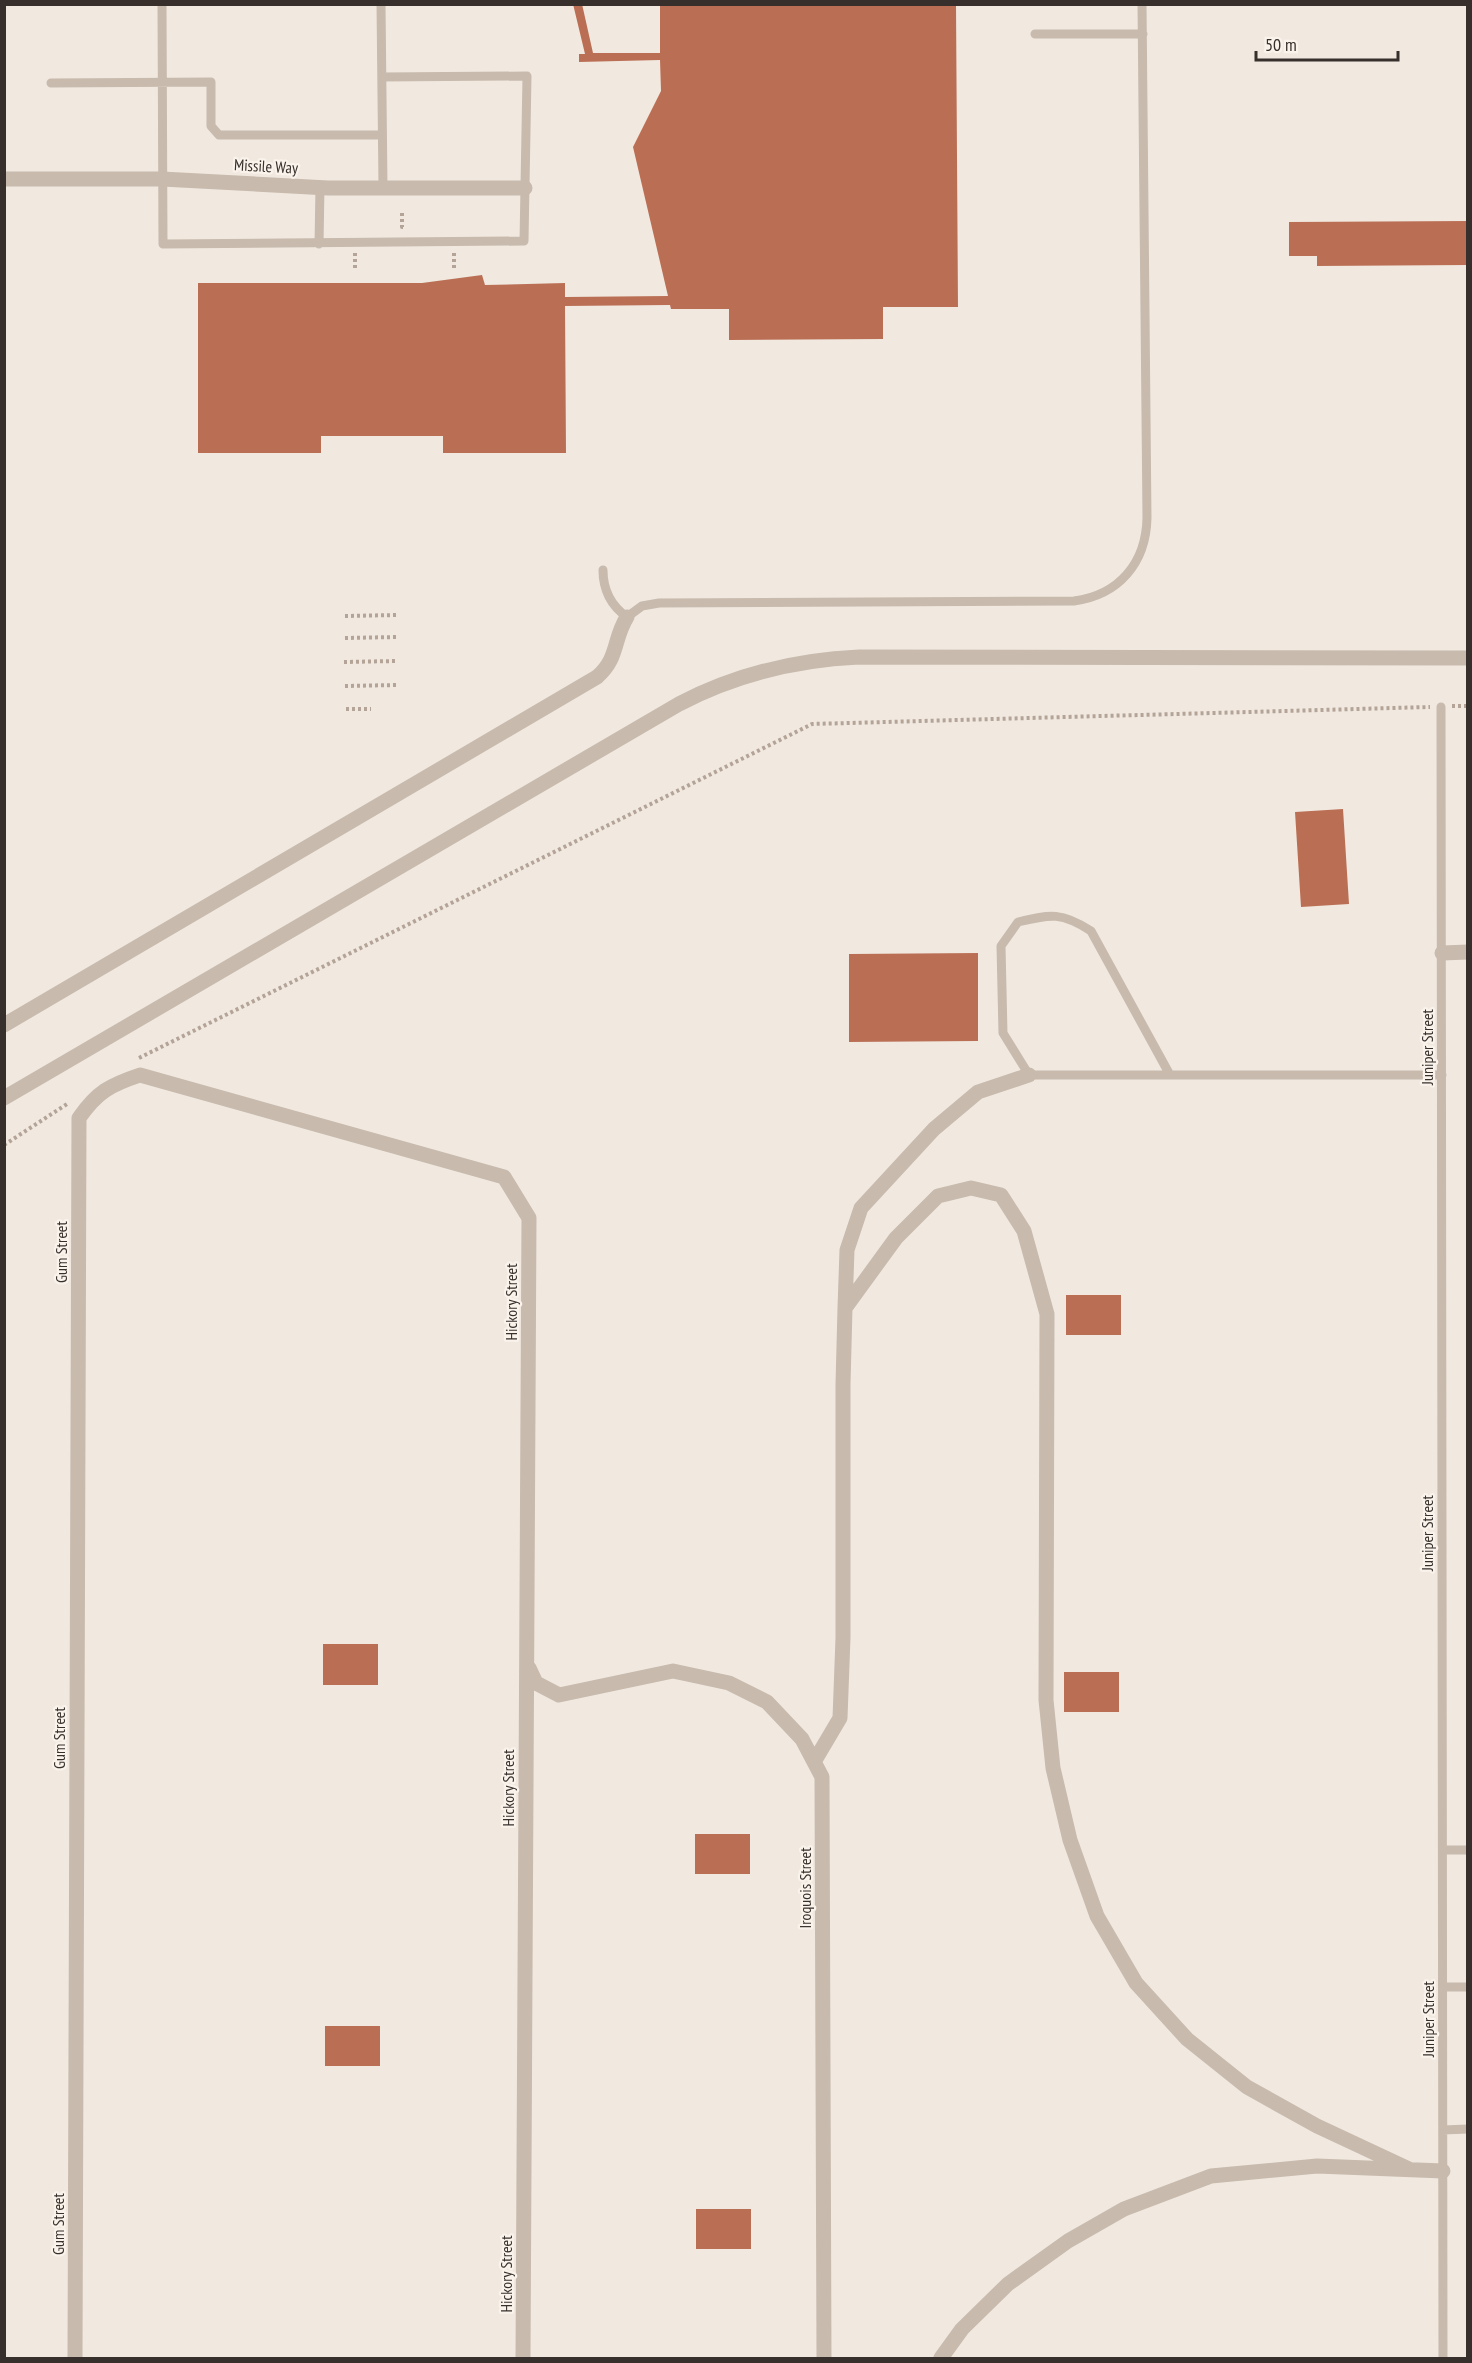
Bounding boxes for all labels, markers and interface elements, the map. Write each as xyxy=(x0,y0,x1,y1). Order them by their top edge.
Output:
scale bar xyxy=(1256,24,1398,62)
text: 50 m xyxy=(1265,33,1297,56)
street label: Missile Way xyxy=(233,154,299,178)
street label: Juniper Street xyxy=(1417,1009,1437,1086)
street label: Gum Street xyxy=(51,1221,71,1283)
street label: Hickory Street xyxy=(501,1263,521,1341)
street label: Juniper Street xyxy=(1417,1495,1437,1572)
street label: Gum Street xyxy=(49,1707,69,1769)
street label: Hickory Street xyxy=(498,1749,518,1827)
street label: Iroquois Street xyxy=(795,1847,815,1929)
street label: Juniper Street xyxy=(1418,1981,1438,2058)
street label: Gum Street xyxy=(48,2193,68,2255)
street label: Hickory Street xyxy=(496,2235,516,2313)

